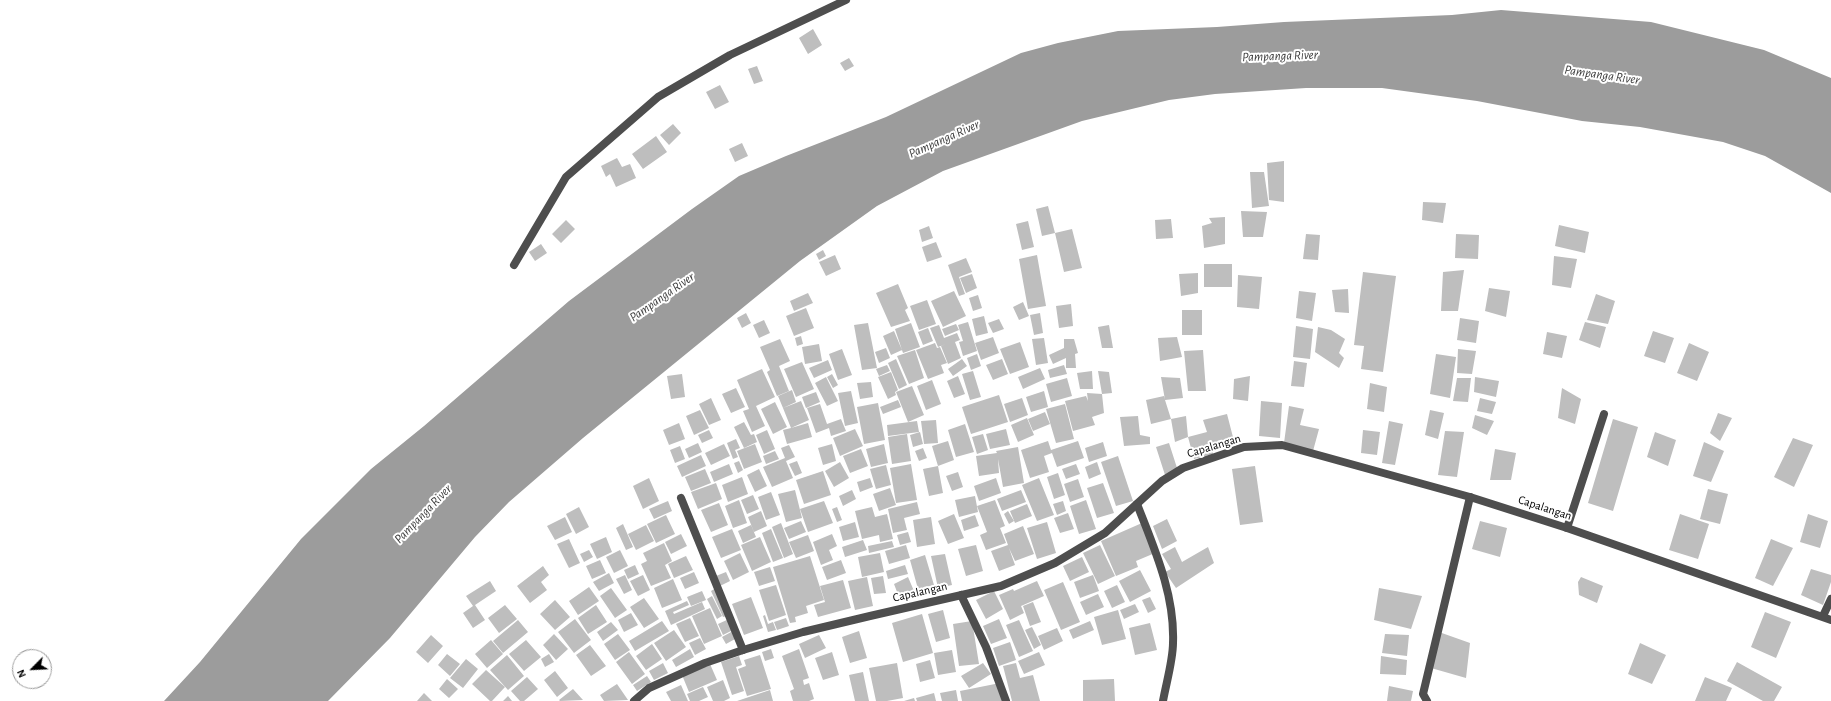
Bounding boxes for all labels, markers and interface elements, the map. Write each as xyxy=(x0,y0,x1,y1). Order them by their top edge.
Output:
water label: Pampanga River xyxy=(1242,47,1318,65)
water label: Pampanga River xyxy=(1563,62,1641,88)
water label: Pampanga River xyxy=(906,116,982,162)
water label: Pampanga River xyxy=(627,269,697,325)
street label: Capalangan xyxy=(1185,431,1243,461)
water label: Pampanga River xyxy=(391,481,455,547)
street label: Capalangan xyxy=(1516,493,1574,523)
street label: Capalangan xyxy=(891,579,949,605)
north arrow xyxy=(12,649,52,689)
text: N xyxy=(15,668,28,679)

